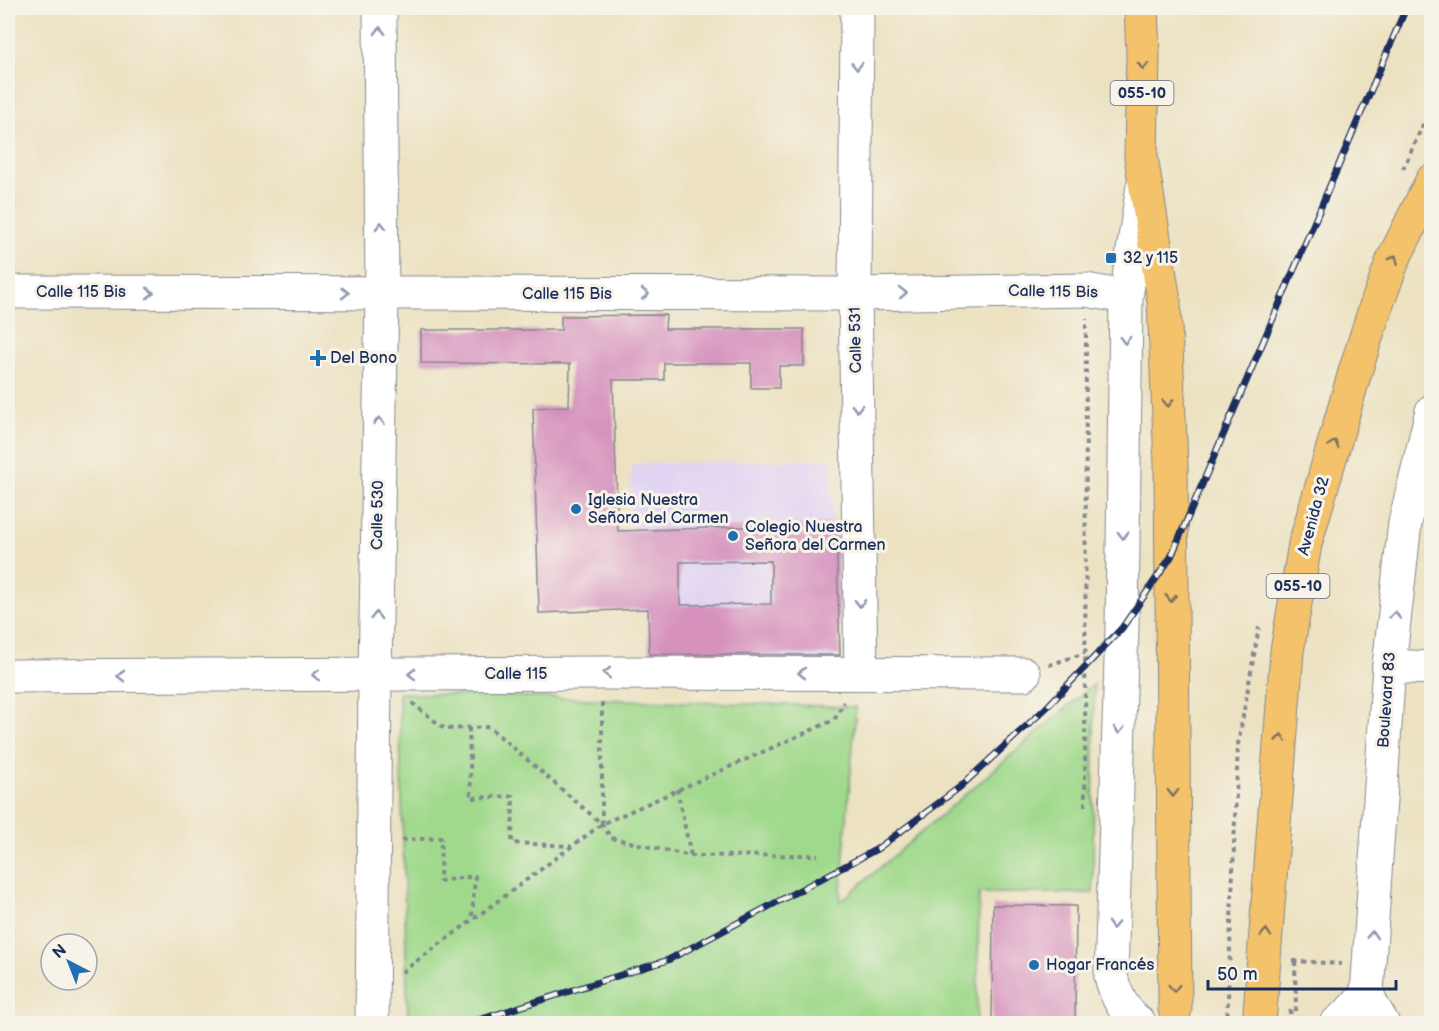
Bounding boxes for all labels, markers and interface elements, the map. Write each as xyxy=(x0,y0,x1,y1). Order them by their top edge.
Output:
one-way arrow xyxy=(374,26,386,35)
one-way arrow xyxy=(850,61,863,70)
one-way arrow xyxy=(1137,61,1149,70)
road number: 055-10 xyxy=(1110,81,1174,105)
one-way arrow xyxy=(375,221,387,230)
place label: 32 y 115 xyxy=(1123,249,1178,268)
marker: 32 y 115 xyxy=(1104,251,1118,265)
one-way arrow xyxy=(1387,254,1399,265)
street label: Calle 115 Bis xyxy=(1008,282,1098,302)
street label: Calle 115 Bis xyxy=(36,283,126,302)
street label: Calle 115 Bis xyxy=(522,285,612,304)
one-way arrow xyxy=(145,286,154,299)
one-way arrow xyxy=(340,287,349,299)
one-way arrow xyxy=(898,287,907,299)
one-way arrow xyxy=(640,288,649,300)
street label: Calle 531 xyxy=(846,307,866,373)
one-way arrow xyxy=(1119,335,1131,344)
place label: Del Bono xyxy=(330,349,397,368)
marker: Del Bono xyxy=(311,351,325,365)
one-way arrow xyxy=(1162,398,1175,407)
one-way arrow xyxy=(850,403,863,412)
one-way arrow xyxy=(373,416,386,425)
one-way arrow xyxy=(1327,439,1339,450)
street label: Avenida 32 xyxy=(1294,474,1334,558)
street label: Calle 530 xyxy=(368,480,388,550)
place label: Iglesia Nuestra Señora del Carmen xyxy=(588,491,729,528)
marker: Iglesia Nuestra Señora del Carmen xyxy=(569,502,583,516)
place label: Colegio Nuestra Señora del Carmen xyxy=(745,518,886,555)
marker: Colegio Nuestra Señora del Carmen xyxy=(726,529,740,543)
one-way arrow xyxy=(1117,530,1129,539)
road number: 055-10 xyxy=(1266,574,1330,598)
one-way arrow xyxy=(1165,593,1177,602)
one-way arrow xyxy=(854,598,866,607)
one-way arrow xyxy=(1388,610,1401,619)
one-way arrow xyxy=(370,611,382,620)
street label: Boulevard 83 xyxy=(1374,651,1400,749)
street label: Calle 115 xyxy=(485,665,547,684)
one-way arrow xyxy=(603,667,612,679)
one-way arrow xyxy=(798,667,807,679)
one-way arrow xyxy=(408,668,417,680)
one-way arrow xyxy=(312,669,321,681)
one-way arrow xyxy=(117,670,126,682)
one-way arrow xyxy=(1112,725,1125,734)
one-way arrow xyxy=(1274,734,1287,743)
one-way arrow xyxy=(1167,788,1179,797)
one-way arrow xyxy=(1106,920,1119,929)
one-way arrow xyxy=(1259,928,1272,937)
one-way arrow xyxy=(1365,930,1378,939)
north arrow xyxy=(39,932,99,992)
text: N xyxy=(49,941,71,963)
scale bar xyxy=(1208,953,1396,991)
place label: Hogar Francés xyxy=(1046,956,1154,975)
marker: Hogar Francés xyxy=(1027,958,1041,972)
text: 50 m xyxy=(1217,964,1258,985)
one-way arrow xyxy=(1168,983,1181,992)

